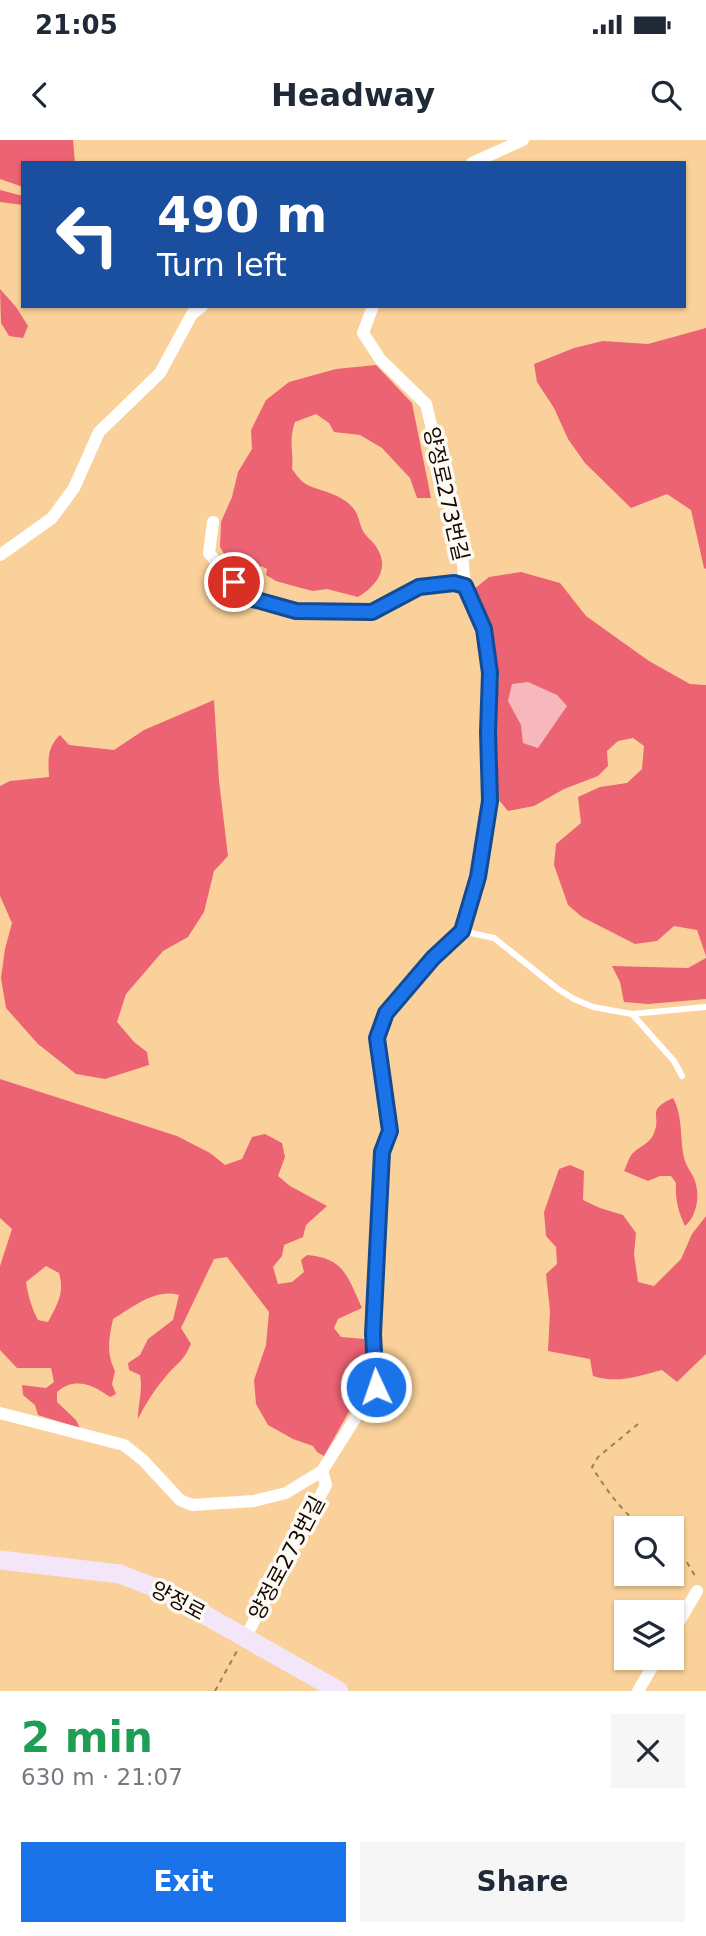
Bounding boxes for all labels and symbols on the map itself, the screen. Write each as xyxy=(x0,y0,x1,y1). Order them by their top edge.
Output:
street label: 양정로273번길 xyxy=(419,425,473,563)
pin xyxy=(204,552,264,612)
position arrow xyxy=(339,1350,413,1424)
street label: 양정로273번길 xyxy=(244,1492,330,1624)
street label: 양정로 xyxy=(147,1577,209,1625)

